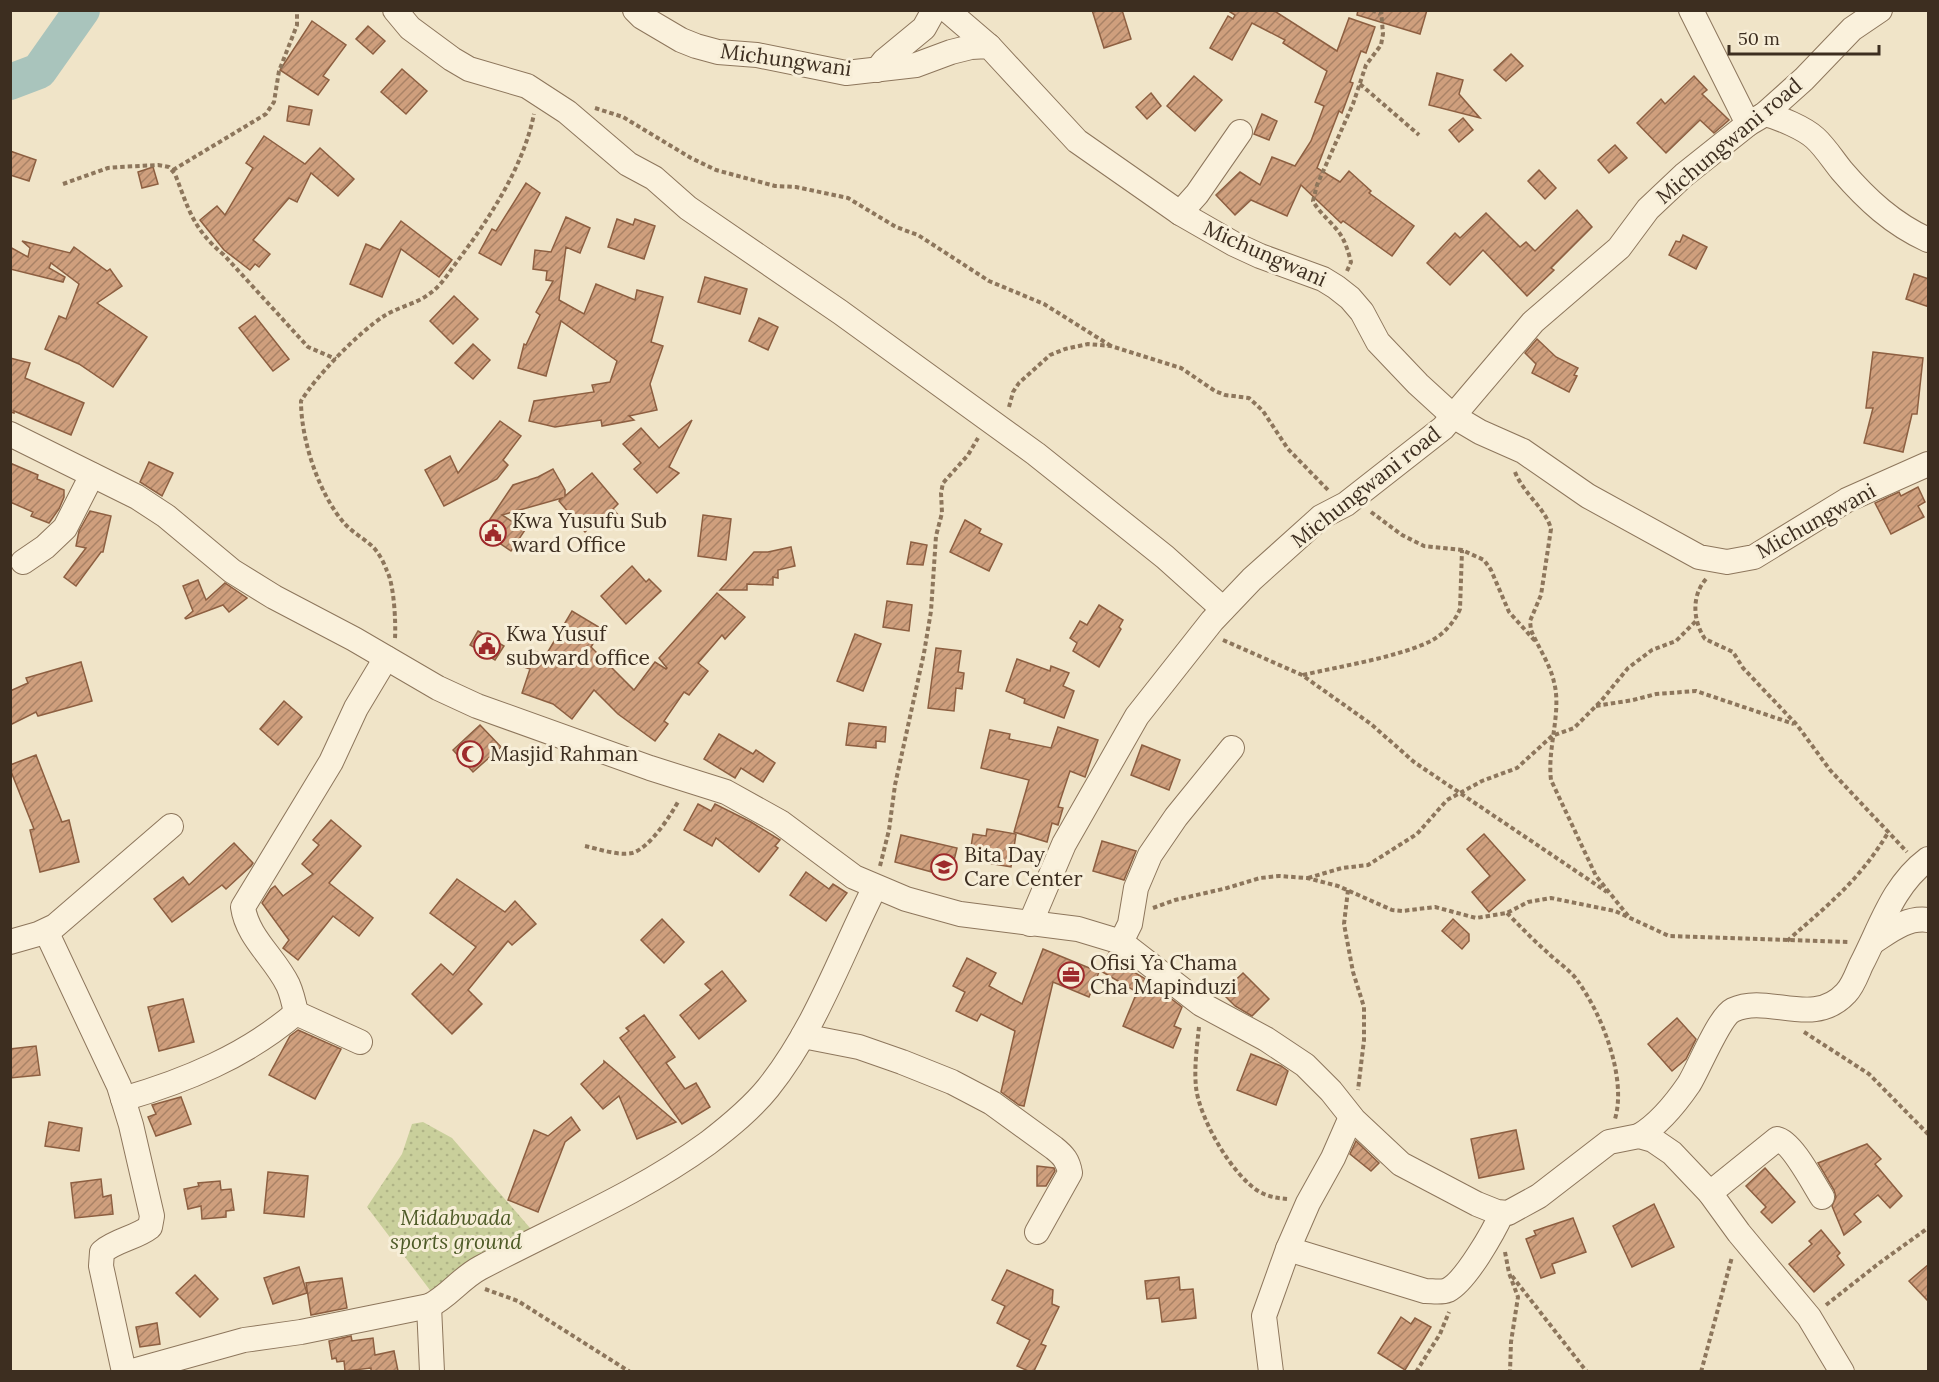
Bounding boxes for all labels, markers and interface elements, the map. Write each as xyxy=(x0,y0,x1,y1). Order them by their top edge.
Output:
scale bar xyxy=(1729,18,1879,56)
text: 50 m xyxy=(1738,27,1780,50)
street label: Michungwani xyxy=(719,37,853,82)
street label: Michungwani road xyxy=(1650,72,1807,210)
street label: Michungwani xyxy=(1199,214,1331,293)
street label: Michungwani road xyxy=(1286,420,1446,553)
street label: Michungwani xyxy=(1751,477,1880,564)
place label: Kwa Yusufu Sub ward Office xyxy=(512,507,667,558)
public building icon: Kwa Yusufu Sub ward Office xyxy=(478,518,508,548)
place label: Kwa Yusuf subward office xyxy=(506,620,650,671)
public building icon: Kwa Yusuf subward office xyxy=(472,631,502,661)
mosque icon: Masjid Rahman xyxy=(455,739,485,769)
place label: Masjid Rahman xyxy=(490,740,639,767)
place label: Bita Day Care Center xyxy=(964,841,1083,892)
school or university icon: Bita Day Care Center xyxy=(929,852,959,882)
place label: Ofisi Ya Chama Cha Mapinduzi xyxy=(1090,949,1237,1000)
office icon: Ofisi Ya Chama Cha Mapinduzi xyxy=(1056,960,1086,990)
park label: Midabwada sports ground xyxy=(390,1204,522,1255)

